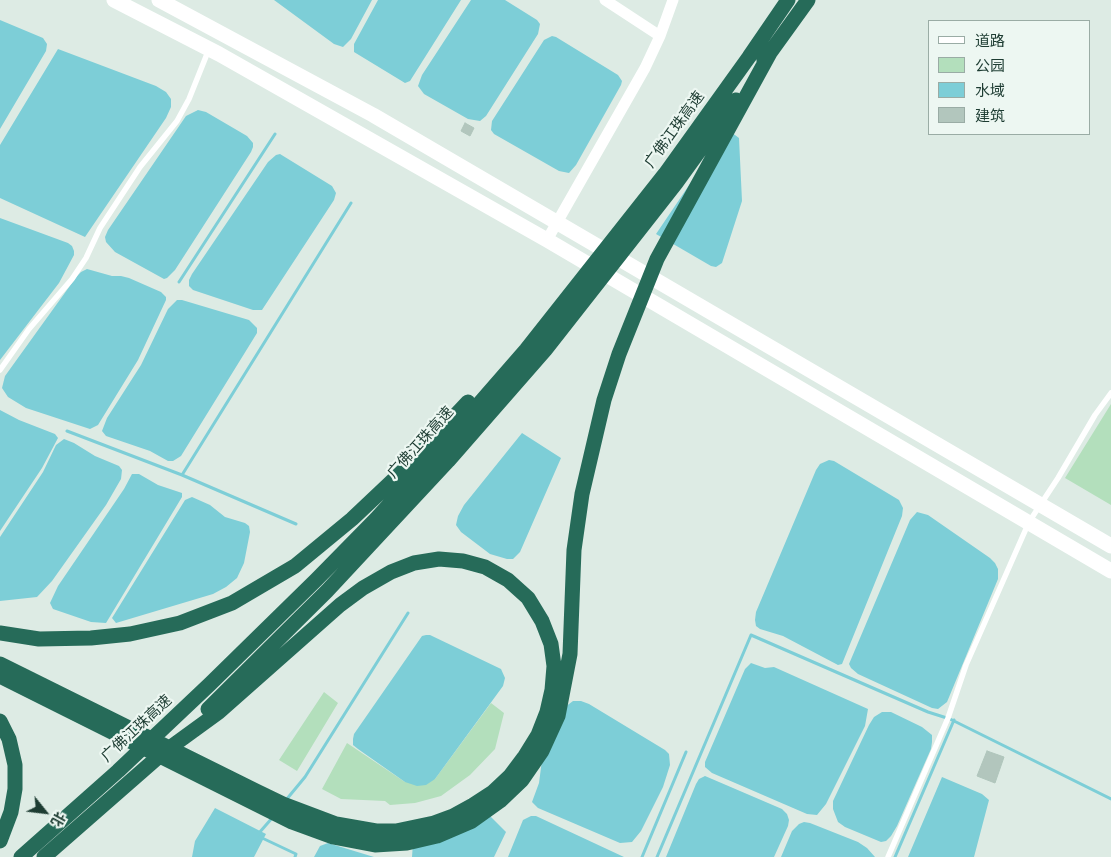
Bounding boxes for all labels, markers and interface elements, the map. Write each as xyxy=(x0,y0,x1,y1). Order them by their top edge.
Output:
legend xyxy=(928,20,1091,135)
text: 道路 xyxy=(975,31,1005,51)
text: 公园 xyxy=(975,56,1005,76)
text: 水域 xyxy=(975,81,1005,101)
street label: 广佛江珠高速 xyxy=(641,88,709,172)
text: 建筑 xyxy=(975,106,1005,126)
street label: 广佛江珠高速 xyxy=(384,404,458,482)
street label: 广佛江珠高速 xyxy=(98,692,176,766)
north arrow xyxy=(20,787,70,837)
text: 北 xyxy=(47,809,69,830)

